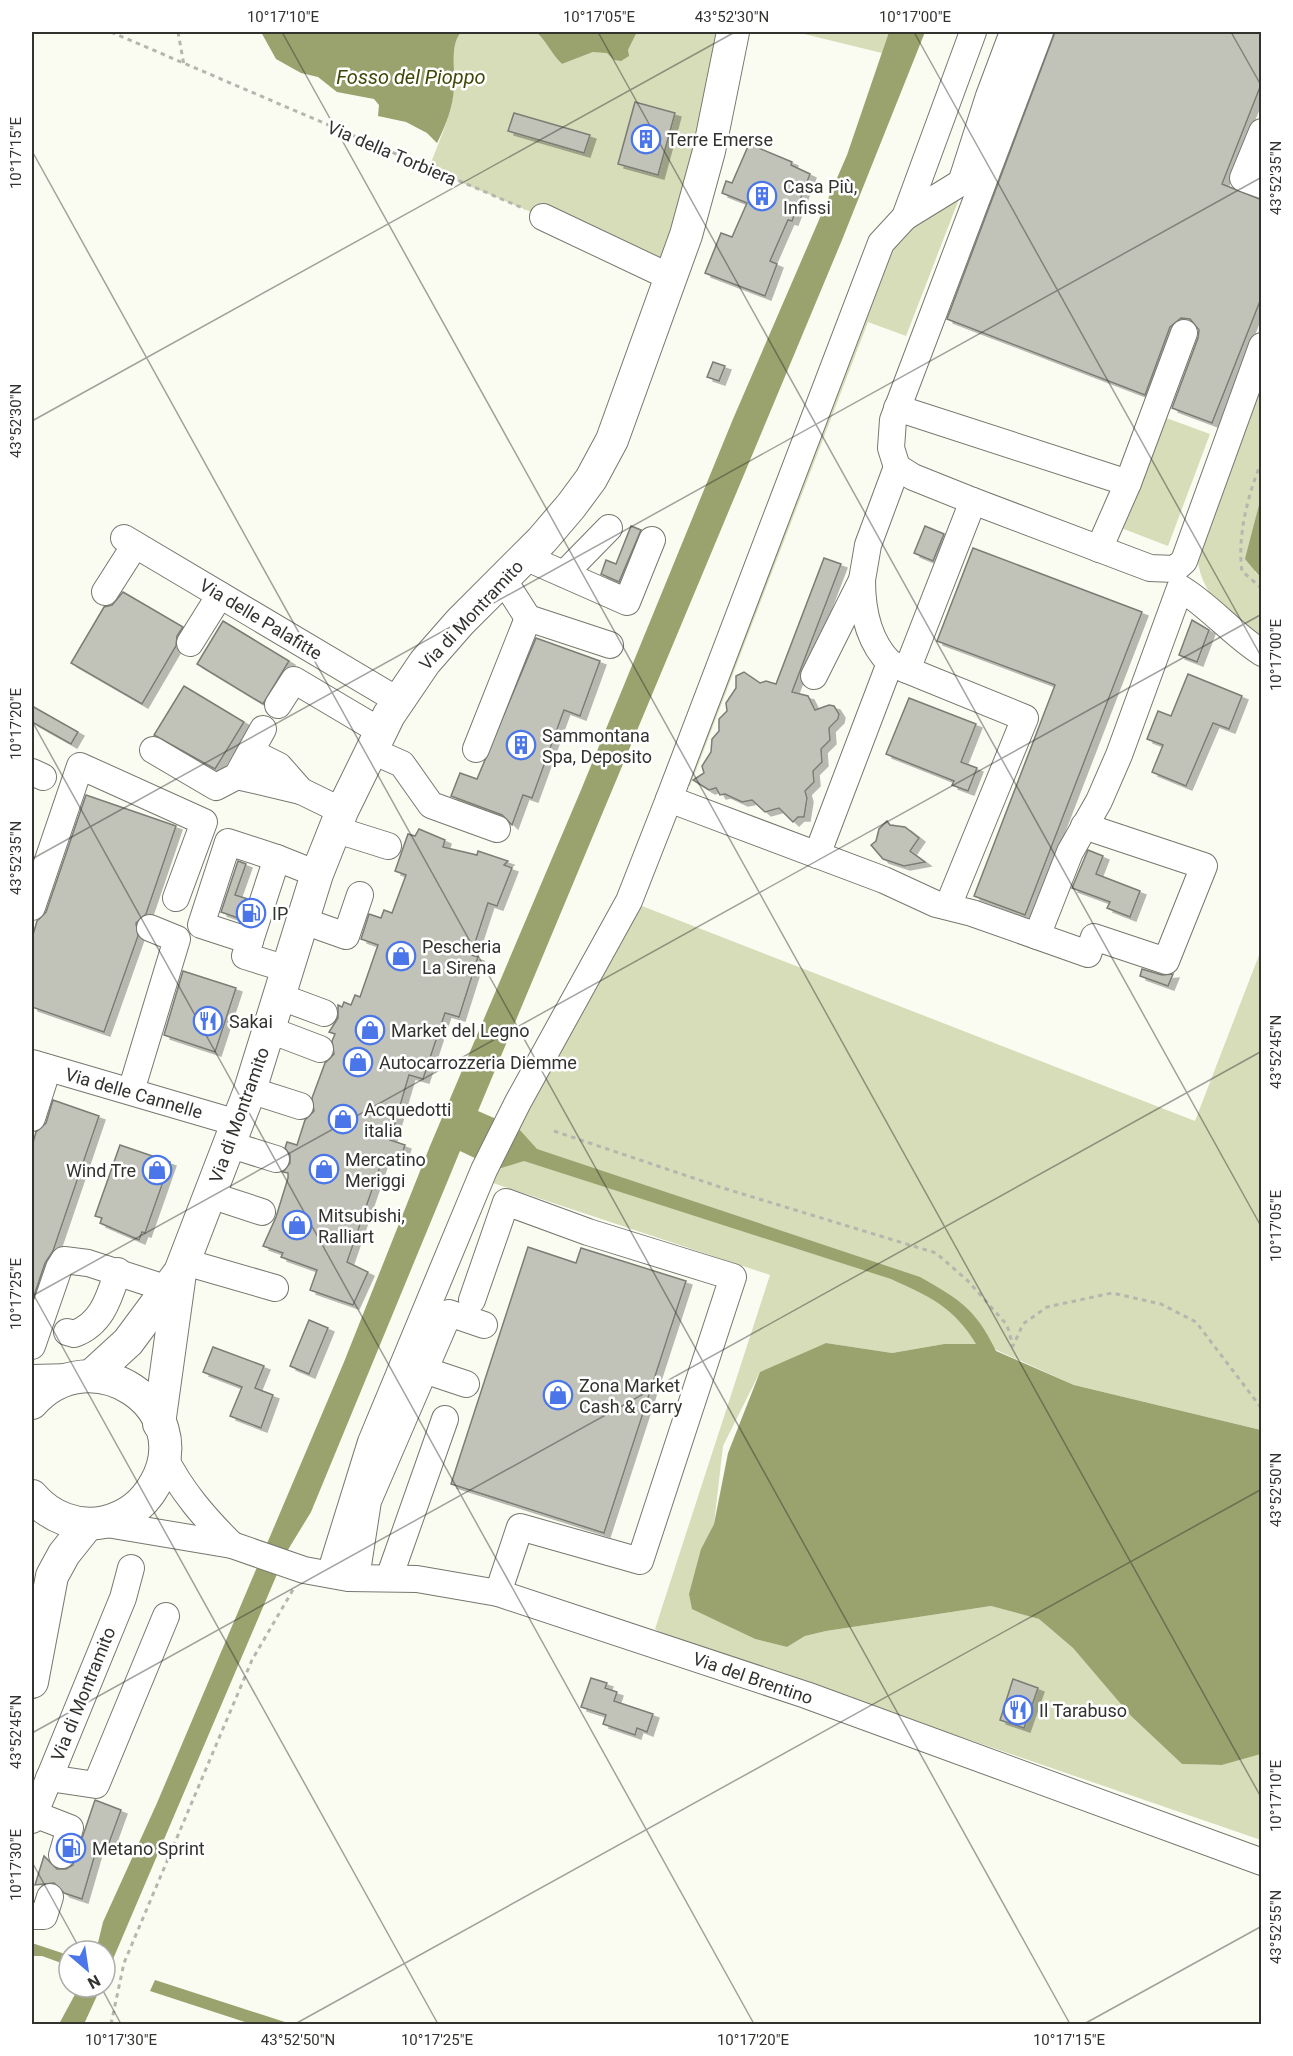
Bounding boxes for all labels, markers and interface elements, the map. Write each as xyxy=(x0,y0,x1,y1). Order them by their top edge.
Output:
text: 10°17'10"E xyxy=(247,8,320,26)
text: 10°17'05"E xyxy=(563,8,636,26)
text: 43°52'30"N xyxy=(695,8,769,26)
text: 10°17'00"E xyxy=(879,8,952,26)
water label: Fosso del Pioppo xyxy=(336,65,486,89)
text: 10°17'15"E xyxy=(7,116,25,189)
street label: Via della Torbiera xyxy=(324,116,460,190)
building icon: Terre Emerse xyxy=(630,123,662,155)
place label: Terre Emerse xyxy=(667,129,773,150)
text: 43°52'35"N xyxy=(1267,141,1285,215)
place label: Casa Più, Infissi xyxy=(783,176,857,218)
building icon: Casa Più, Infissi xyxy=(746,180,778,212)
text: 43°52'30"N xyxy=(7,384,25,458)
street label: Via di Montramito xyxy=(415,556,527,674)
street label: Via delle Palafitte xyxy=(196,574,326,664)
text: 10°17'00"E xyxy=(1267,618,1285,691)
text: 10°17'20"E xyxy=(7,687,25,760)
place label: Sammontana Spa, Deposito xyxy=(542,725,652,767)
building icon: Sammontana Spa, Deposito xyxy=(505,729,537,761)
text: 43°52'35"N xyxy=(7,821,25,895)
fuel station icon: IP xyxy=(235,897,267,929)
place label: IP xyxy=(272,903,288,924)
place label: Pescheria La Sirena xyxy=(422,936,501,978)
shop icon: Pescheria La Sirena xyxy=(385,940,417,972)
restaurant icon: Sakai xyxy=(192,1005,224,1037)
place label: Sakai xyxy=(229,1011,273,1032)
shop icon: Market del Legno xyxy=(354,1014,386,1046)
text: 43°52'45"N xyxy=(1267,1015,1285,1089)
place label: Market del Legno xyxy=(391,1020,530,1041)
street label: Via di Montramito xyxy=(205,1044,273,1186)
shop icon: Autocarrozzeria Diemme xyxy=(342,1046,374,1078)
place label: Autocarrozzeria Diemme xyxy=(379,1052,577,1073)
street label: Via delle Cannelle xyxy=(63,1063,205,1123)
place label: Acquedotti italia xyxy=(364,1099,451,1141)
shop icon: Acquedotti italia xyxy=(327,1103,359,1135)
place label: Mercatino Meriggi xyxy=(345,1149,426,1191)
shop icon: Mercatino Meriggi xyxy=(308,1153,340,1185)
shop icon: Wind Tre xyxy=(141,1154,173,1186)
place label: Wind Tre xyxy=(66,1160,136,1181)
text: 10°17'05"E xyxy=(1267,1189,1285,1262)
place label: Mitsubishi, Ralliart xyxy=(318,1205,405,1247)
shop icon: Mitsubishi, Ralliart xyxy=(281,1209,313,1241)
text: 10°17'25"E xyxy=(7,1257,25,1330)
place label: Zona Market Cash & Carry xyxy=(579,1375,683,1417)
shop icon: Zona Market Cash & Carry xyxy=(542,1379,574,1411)
text: 43°52'50"N xyxy=(1267,1453,1285,1527)
street label: Via di Montramito xyxy=(47,1624,119,1764)
street label: Via del Brentino xyxy=(690,1648,816,1708)
restaurant icon: Il Tarabuso xyxy=(1002,1694,1034,1726)
text: 43°52'45"N xyxy=(7,1695,25,1769)
place label: Il Tarabuso xyxy=(1039,1700,1127,1721)
text: 10°17'10"E xyxy=(1267,1759,1285,1832)
text: 10°17'30"E xyxy=(7,1828,25,1901)
fuel station icon: Metano Sprint xyxy=(55,1832,87,1864)
place label: Metano Sprint xyxy=(92,1838,205,1859)
text: 43°52'55"N xyxy=(1267,1890,1285,1964)
north arrow xyxy=(57,1939,117,1999)
text: N xyxy=(84,1971,104,1993)
text: 10°17'30"E xyxy=(85,2031,158,2049)
text: 43°52'50"N xyxy=(261,2031,335,2049)
text: 10°17'25"E xyxy=(401,2031,474,2049)
text: 10°17'20"E xyxy=(717,2031,790,2049)
text: 10°17'15"E xyxy=(1033,2031,1106,2049)

